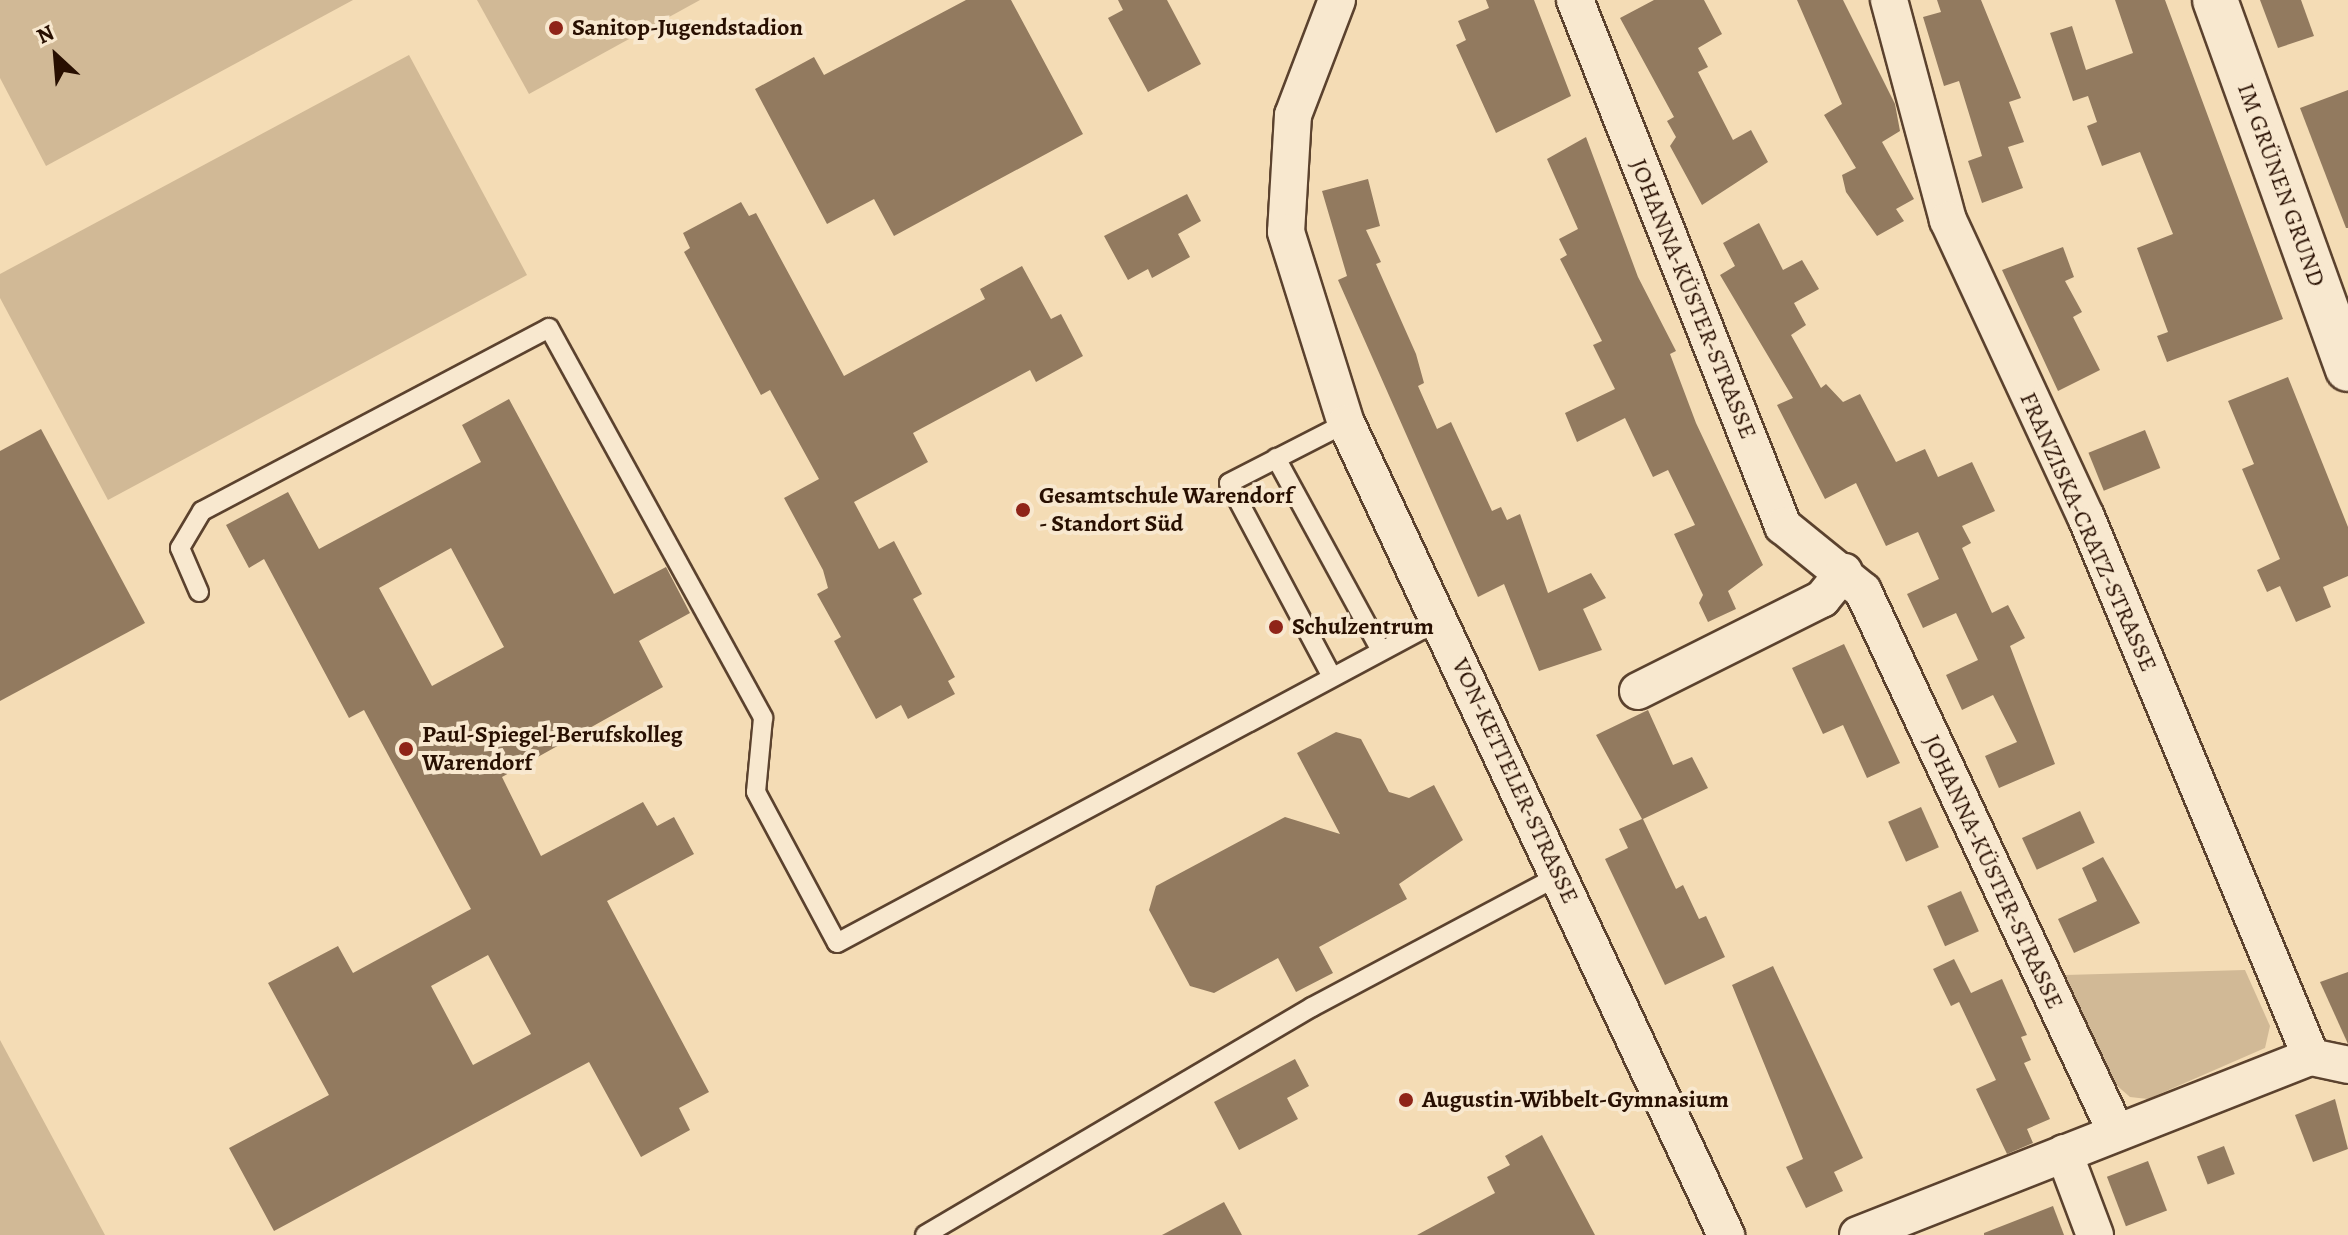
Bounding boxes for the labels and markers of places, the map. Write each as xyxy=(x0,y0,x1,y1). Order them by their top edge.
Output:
place label: Sanitop-Jugendstadion xyxy=(572,14,803,42)
marker: Sanitop-Jugendstadion xyxy=(547,19,565,37)
place label: Gesamtschule Warendorf - Standort Süd xyxy=(1039,482,1293,538)
marker: Gesamtschule Warendorf - Standort Süd xyxy=(1014,501,1032,519)
place label: Schulzentrum xyxy=(1292,613,1434,641)
marker: Schulzentrum xyxy=(1267,618,1285,636)
place label: Paul-Spiegel-Berufskolleg Warendorf xyxy=(422,721,683,777)
marker: Paul-Spiegel-Berufskolleg Warendorf xyxy=(397,740,415,758)
place label: Augustin-Wibbelt-Gymnasium xyxy=(1422,1086,1729,1114)
marker: Augustin-Wibbelt-Gymnasium xyxy=(1397,1091,1415,1109)

